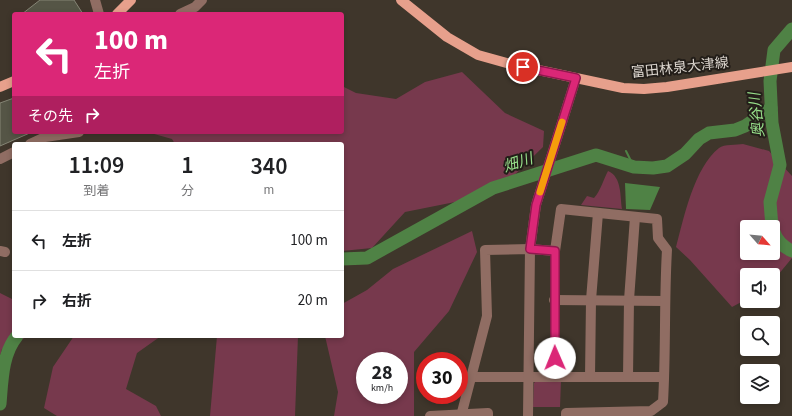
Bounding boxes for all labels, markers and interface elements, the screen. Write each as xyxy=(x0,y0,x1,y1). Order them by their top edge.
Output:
text: 100 m xyxy=(94,20,168,60)
icon: left xyxy=(28,28,80,80)
pin xyxy=(506,50,540,84)
street label: 富田林泉大津線 xyxy=(630,53,730,83)
icon: arrive xyxy=(512,56,534,78)
text: 左折 xyxy=(94,60,130,85)
water label: 奥谷川 xyxy=(744,90,770,138)
icon: right xyxy=(81,104,103,126)
text: その先 xyxy=(28,106,73,127)
text: 11:09 xyxy=(69,148,124,183)
text: 1 xyxy=(181,148,194,183)
water label: 畑川 xyxy=(500,148,537,178)
text: 340 xyxy=(251,149,287,184)
text: m xyxy=(264,181,274,199)
text: 到着 xyxy=(83,182,109,200)
text: 分 xyxy=(181,182,194,200)
north arrow xyxy=(740,220,780,260)
map controls xyxy=(740,220,780,404)
icon: left xyxy=(28,230,50,252)
text: 100 m xyxy=(290,230,328,251)
text: 左折 xyxy=(62,231,92,252)
button: sound xyxy=(740,268,780,308)
icon: right xyxy=(28,290,50,312)
text: 20 m xyxy=(298,290,328,311)
text: 右折 xyxy=(62,291,92,312)
button: search xyxy=(740,316,780,356)
position arrow xyxy=(534,337,576,379)
speed limit sign: 30 xyxy=(416,352,468,404)
text: 28 xyxy=(371,359,393,387)
button: layers xyxy=(740,364,780,404)
text: km/h xyxy=(371,381,393,395)

